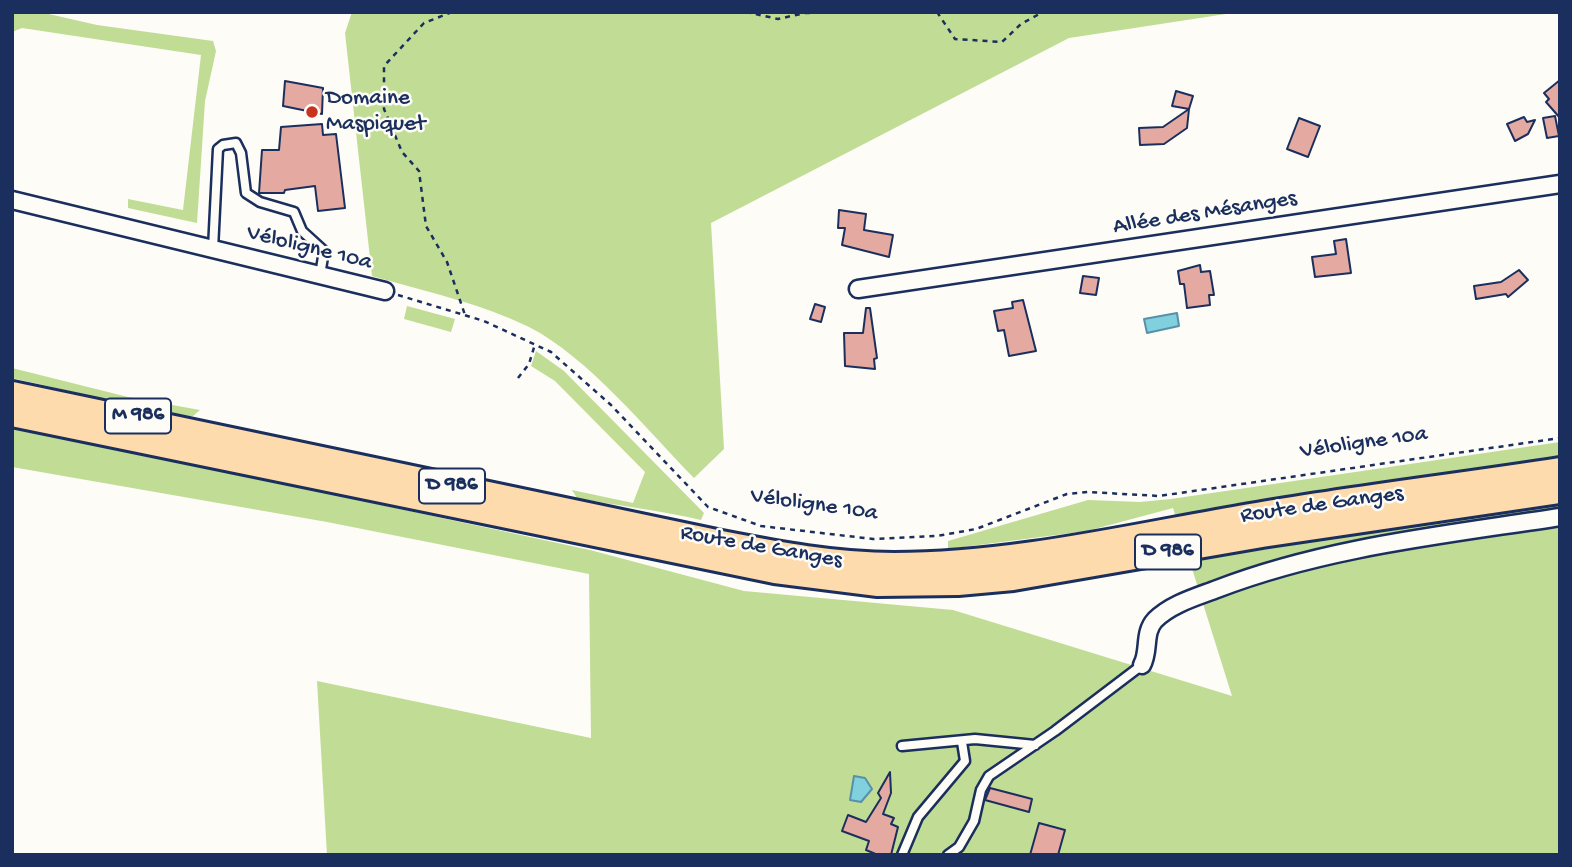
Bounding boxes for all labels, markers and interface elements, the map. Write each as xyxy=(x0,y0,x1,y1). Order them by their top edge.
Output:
place label: Domaine Maspiquet xyxy=(326,85,425,139)
marker: Domaine Maspiquet xyxy=(304,104,320,120)
street label: Allée des Mésanges xyxy=(1111,186,1299,242)
street label: Véloligne 10a xyxy=(243,220,375,278)
road number: M 986 xyxy=(105,398,171,434)
street label: Véloligne 10a xyxy=(1299,421,1429,467)
road number: D 986 xyxy=(419,468,485,504)
street label: Route de Ganges xyxy=(1239,481,1405,531)
street label: Véloligne 10a xyxy=(749,483,879,529)
street label: Route de Ganges xyxy=(678,520,844,576)
road number: D 986 xyxy=(1135,534,1201,570)

